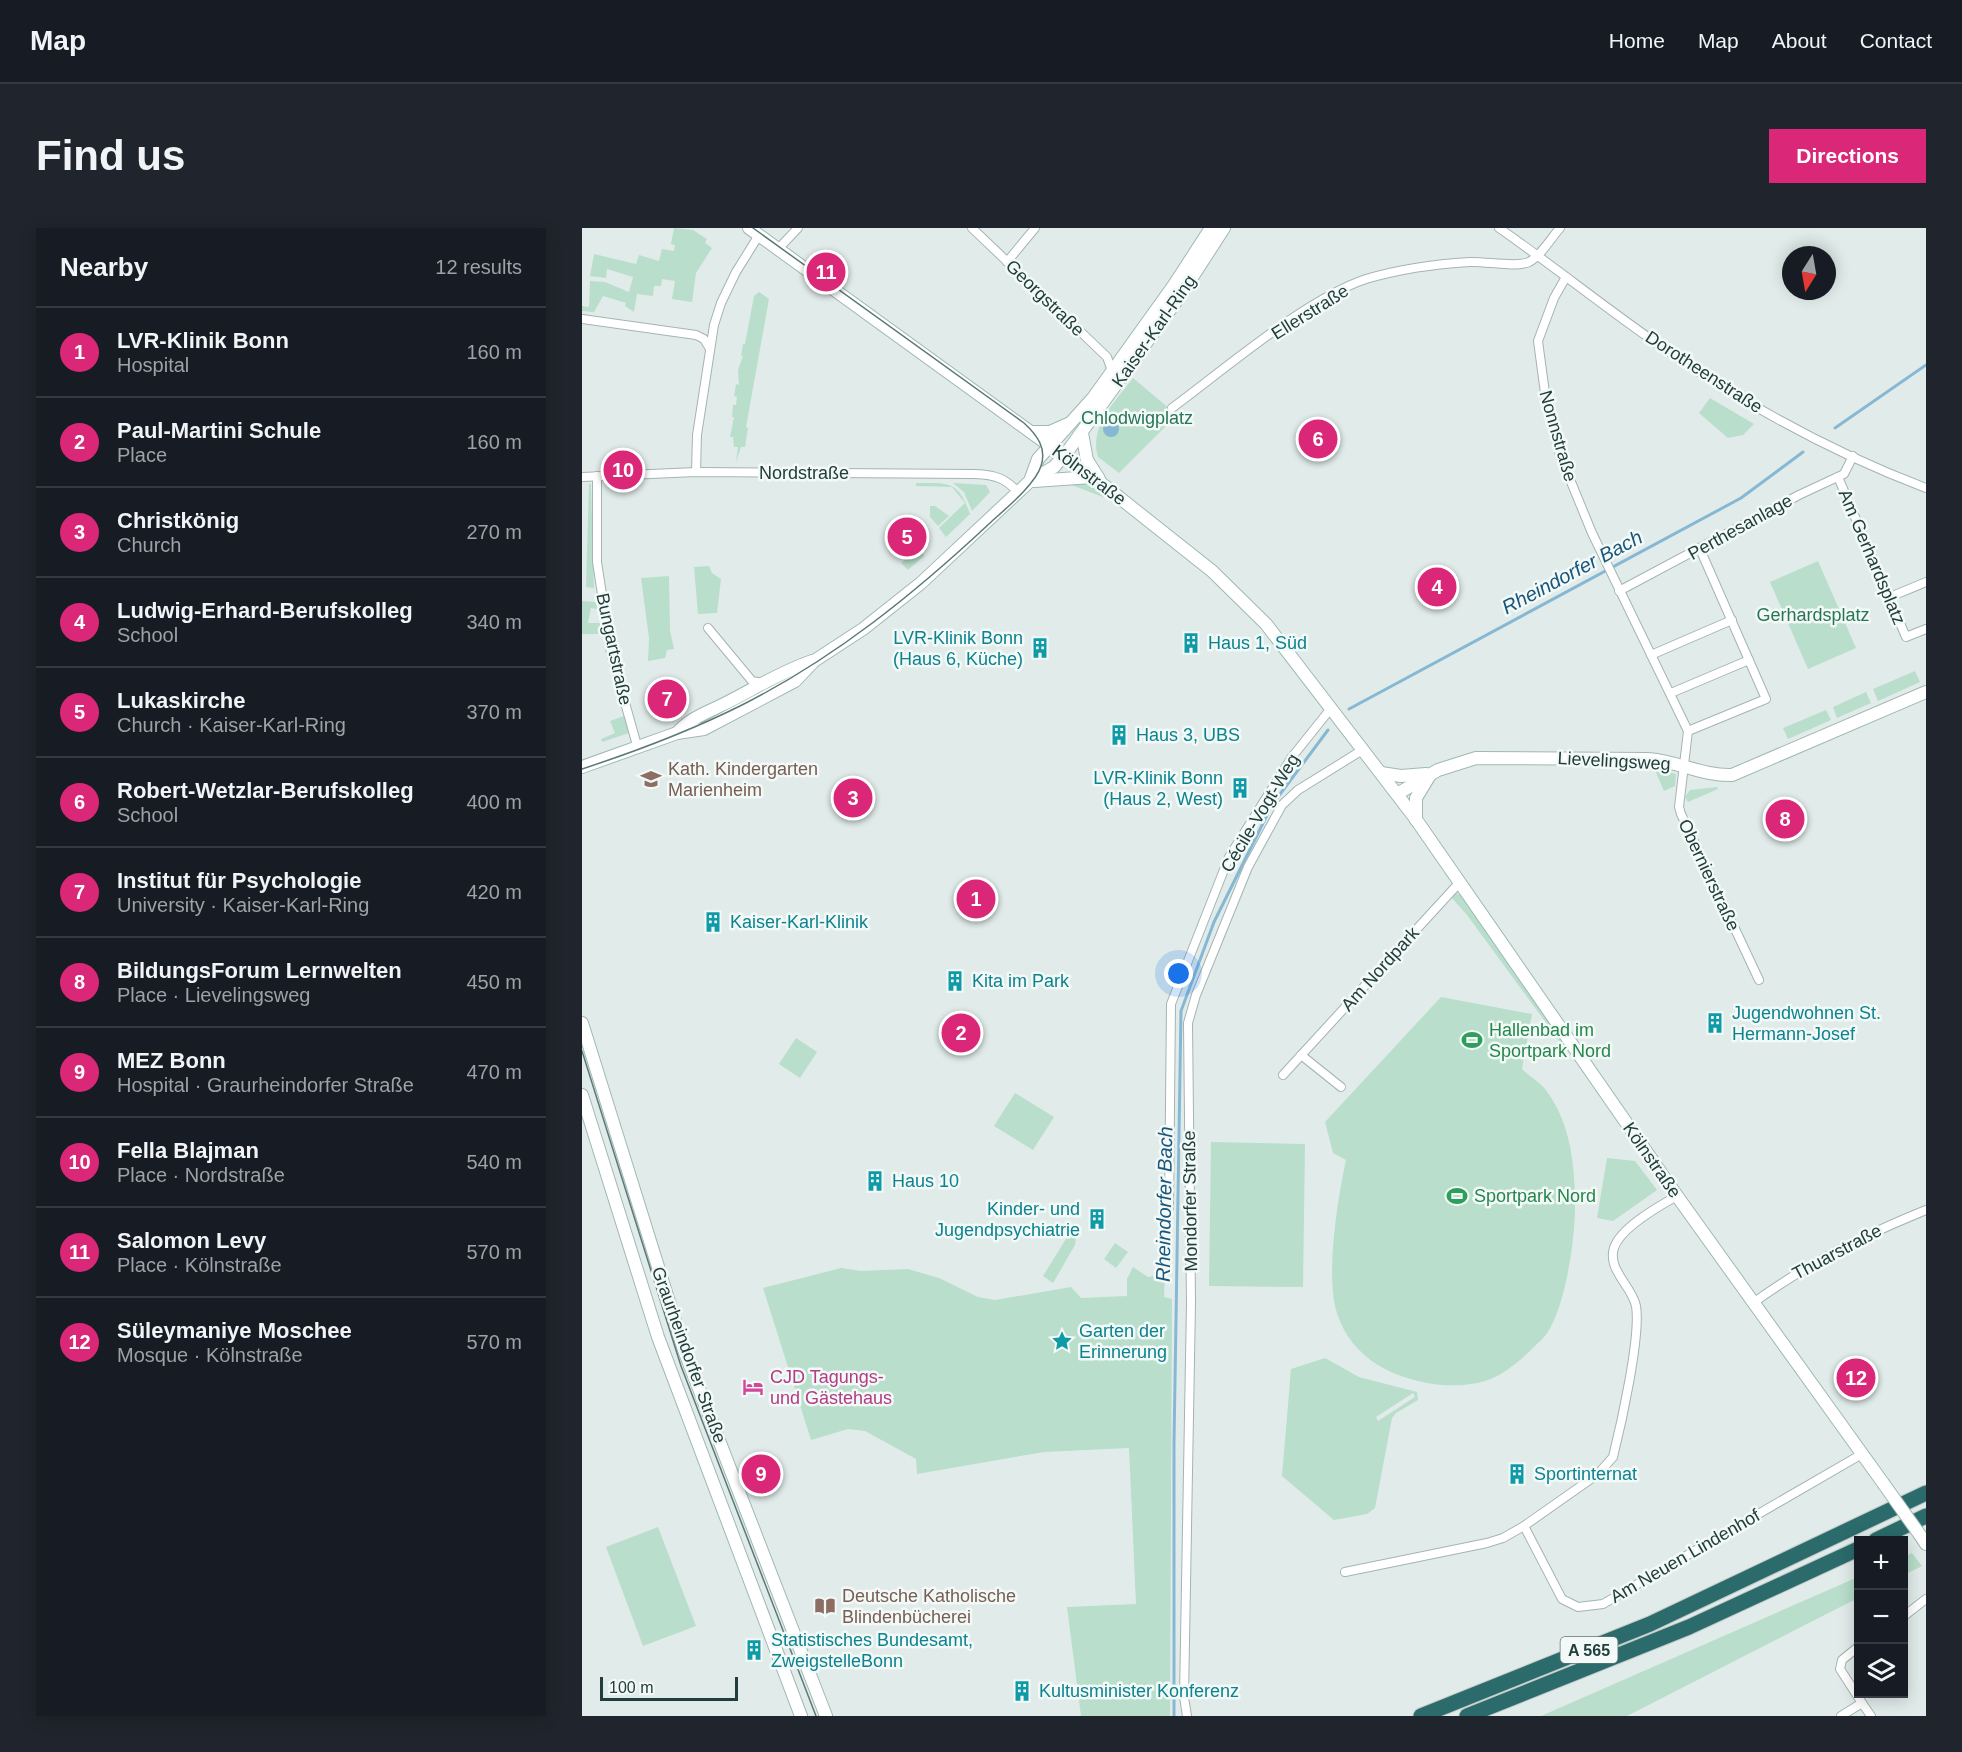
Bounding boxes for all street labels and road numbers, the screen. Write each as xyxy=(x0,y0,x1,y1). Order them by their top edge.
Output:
street label: Georgstraße xyxy=(1002,256,1088,340)
street label: Kaiser-Karl-Ring xyxy=(1108,271,1200,391)
street label: Ellerstraße xyxy=(1268,280,1352,344)
street label: Dorotheenstraße xyxy=(1642,327,1766,417)
street label: Nonnstraße xyxy=(1535,388,1581,484)
street label: Kölnstraße xyxy=(1048,441,1130,509)
street label: Nordstraße xyxy=(759,463,849,483)
street label: Am Gerhardsplatz xyxy=(1834,486,1910,628)
street label: Perthesanlage xyxy=(1684,490,1796,564)
street label: Bungartstraße xyxy=(592,591,636,707)
street label: Lievelingsweg xyxy=(1557,748,1671,774)
street label: Cécile-Vogt-Weg xyxy=(1217,750,1303,876)
street label: Obernierstraße xyxy=(1674,816,1744,934)
street label: Am Nordpark xyxy=(1337,922,1424,1015)
street label: Kölnstraße xyxy=(1619,1119,1685,1201)
street label: Mondorfer Straße xyxy=(1179,1130,1201,1272)
street label: Thuarstraße xyxy=(1789,1220,1885,1284)
street label: Graurheindorfer Straße xyxy=(648,1264,730,1446)
street label: Am Neuen Lindenhof xyxy=(1607,1505,1764,1607)
road number: A 565 xyxy=(1560,1637,1618,1663)

